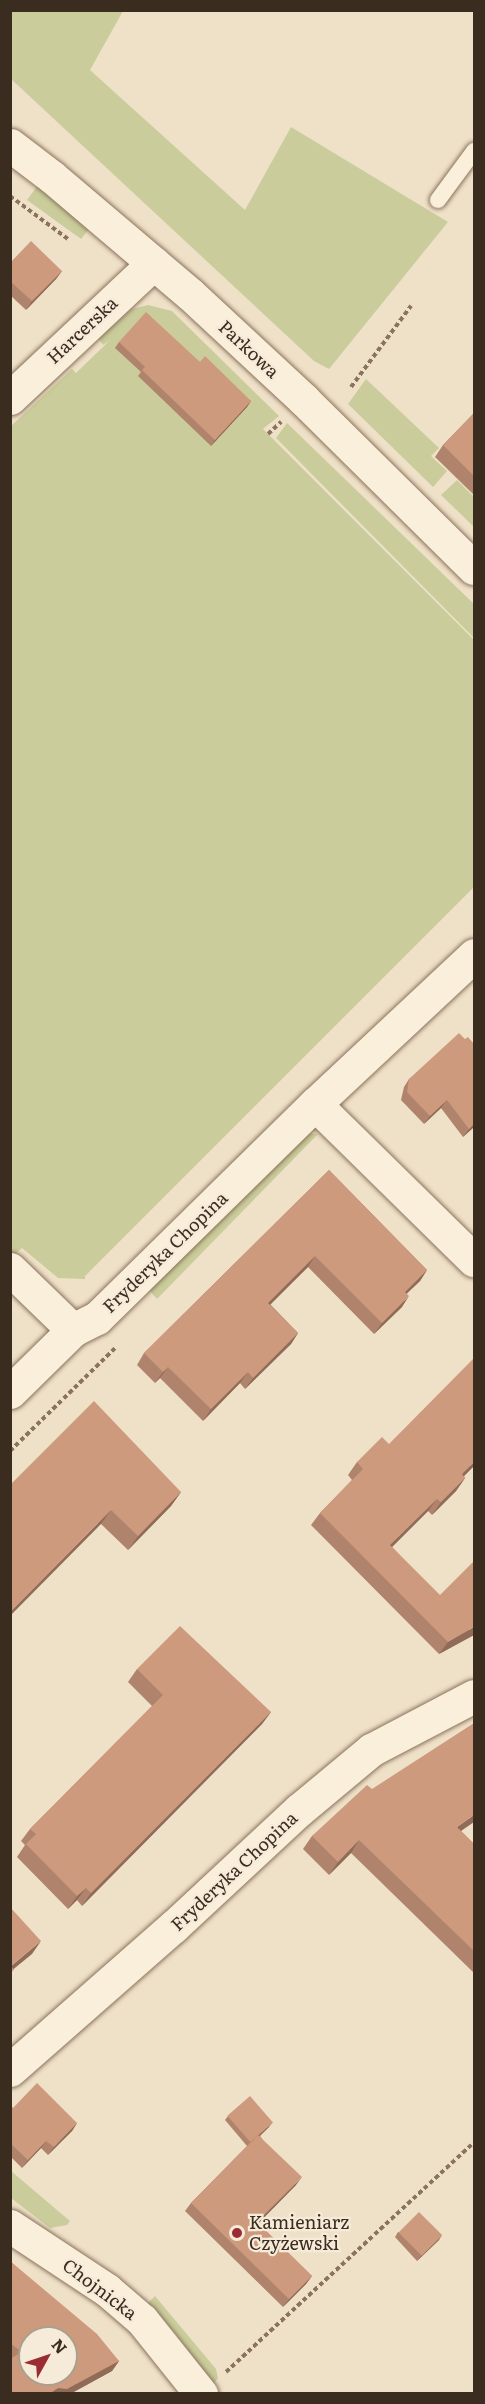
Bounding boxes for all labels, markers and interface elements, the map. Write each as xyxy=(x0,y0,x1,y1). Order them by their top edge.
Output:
street label: Harcerska xyxy=(42,292,122,368)
street label: Parkowa xyxy=(214,316,284,382)
street label: Fryderyka Chopina xyxy=(98,1187,232,1317)
street label: Fryderyka Chopina xyxy=(166,1807,302,1935)
place label: Kamieniarz Czyżewski xyxy=(249,2212,349,2254)
marker: Kamieniarz Czyżewski xyxy=(230,2226,244,2240)
street label: Chojnicka xyxy=(58,2254,142,2324)
north arrow xyxy=(18,2326,78,2386)
text: N xyxy=(47,2333,74,2359)

